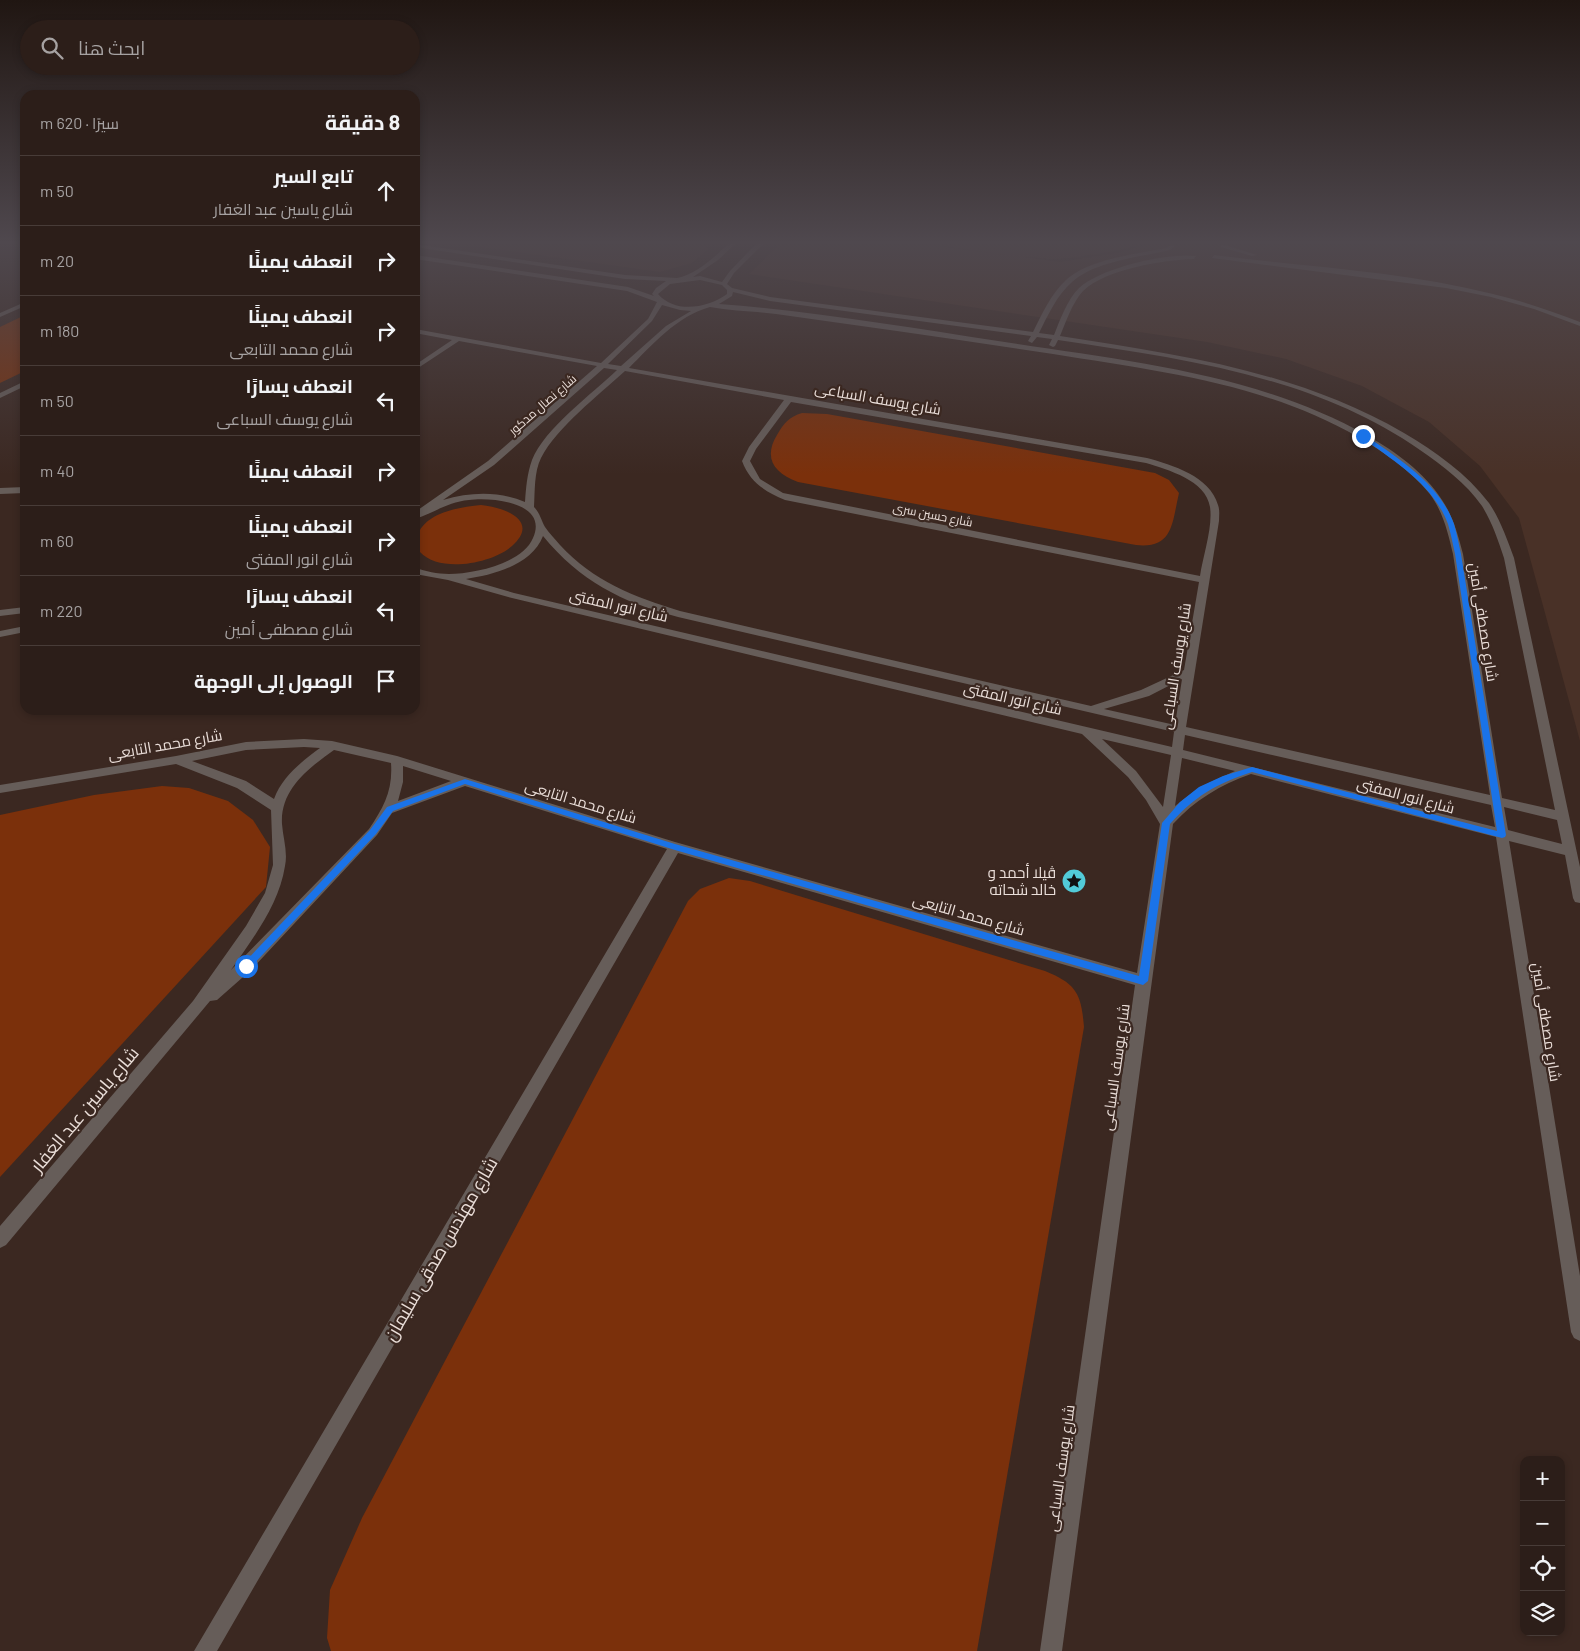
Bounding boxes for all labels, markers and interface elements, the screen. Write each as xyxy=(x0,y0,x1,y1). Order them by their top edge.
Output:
search box xyxy=(20,20,420,75)
icon: search xyxy=(38,34,66,62)
text: ابحث هنا xyxy=(78,36,145,59)
text: 8 دقيقة xyxy=(325,109,400,134)
text: سيرًا · 620 m xyxy=(40,113,119,132)
text: تابع السير xyxy=(274,164,353,187)
icon: ahead xyxy=(372,177,400,205)
text: 50 m xyxy=(40,181,74,200)
text: شارع ياسين عبد الغفار xyxy=(214,199,353,218)
icon: right xyxy=(372,247,400,275)
text: انعطف يمينًا xyxy=(248,249,353,272)
text: 20 m xyxy=(40,251,74,270)
text: انعطف يمينًا xyxy=(248,304,353,327)
icon: right xyxy=(372,317,400,345)
text: 180 m xyxy=(40,321,79,340)
text: شارع محمد التابعى xyxy=(230,339,353,358)
street label: شارع نصال مدكور xyxy=(505,371,580,439)
text: انعطف يسارًا xyxy=(246,374,353,397)
street label: شارع يوسف السباعى xyxy=(813,378,943,421)
icon: left xyxy=(372,387,400,415)
text: 50 m xyxy=(40,391,74,410)
text: شارع يوسف السباعى xyxy=(216,409,353,428)
route end xyxy=(1352,425,1375,448)
icon: right xyxy=(372,457,400,485)
text: انعطف يمينًا xyxy=(248,459,353,482)
text: 40 m xyxy=(40,461,74,480)
street label: شارع حسين سرى xyxy=(892,499,974,531)
text: انعطف يمينًا xyxy=(248,514,353,537)
icon: right xyxy=(372,527,400,555)
text: 60 m xyxy=(40,531,74,550)
text: شارع انور المفتى xyxy=(246,549,353,568)
street label: شارع مصطفى أمين xyxy=(1463,561,1502,683)
text: انعطف يسارًا xyxy=(246,584,353,607)
street label: شارع انور المفتى xyxy=(567,585,670,628)
icon: left xyxy=(372,597,400,625)
text: 220 m xyxy=(40,601,83,620)
street label: شارع يوسف السباعى xyxy=(1156,601,1197,731)
text: شارع مصطفى أمين xyxy=(225,619,353,638)
icon: arrive xyxy=(372,667,400,695)
text: الوصول إلى الوجهة xyxy=(194,669,353,692)
street label: شارع انور المفتى xyxy=(961,678,1064,721)
street label: شارع محمد التابعى xyxy=(106,725,224,766)
street label: شارع انور المفتى xyxy=(1354,773,1457,820)
street label: شارع محمد التابعى xyxy=(522,775,639,829)
place label: ڤيلا أحمد و خالد شحاته xyxy=(988,863,1056,898)
place icon: ڤيلا أحمد و خالد شحاته xyxy=(1061,868,1087,894)
street label: شارع محمد التابعى xyxy=(910,889,1027,941)
route start xyxy=(235,955,258,978)
street label: شارع مصطفى أمين xyxy=(1526,961,1565,1083)
street label: شارع يوسف السباعى xyxy=(1097,1002,1136,1132)
street label: شارع ياسين عبد الغفار xyxy=(25,1042,144,1178)
street label: شارع مهندس صدقى سليمان xyxy=(378,1153,503,1346)
street label: شارع يوسف السباعى xyxy=(1042,1403,1081,1533)
map controls xyxy=(1520,1456,1565,1636)
button: + xyxy=(1520,1456,1565,1501)
button: − xyxy=(1520,1501,1565,1546)
button: locate xyxy=(1520,1546,1565,1591)
button: layers xyxy=(1520,1591,1565,1636)

